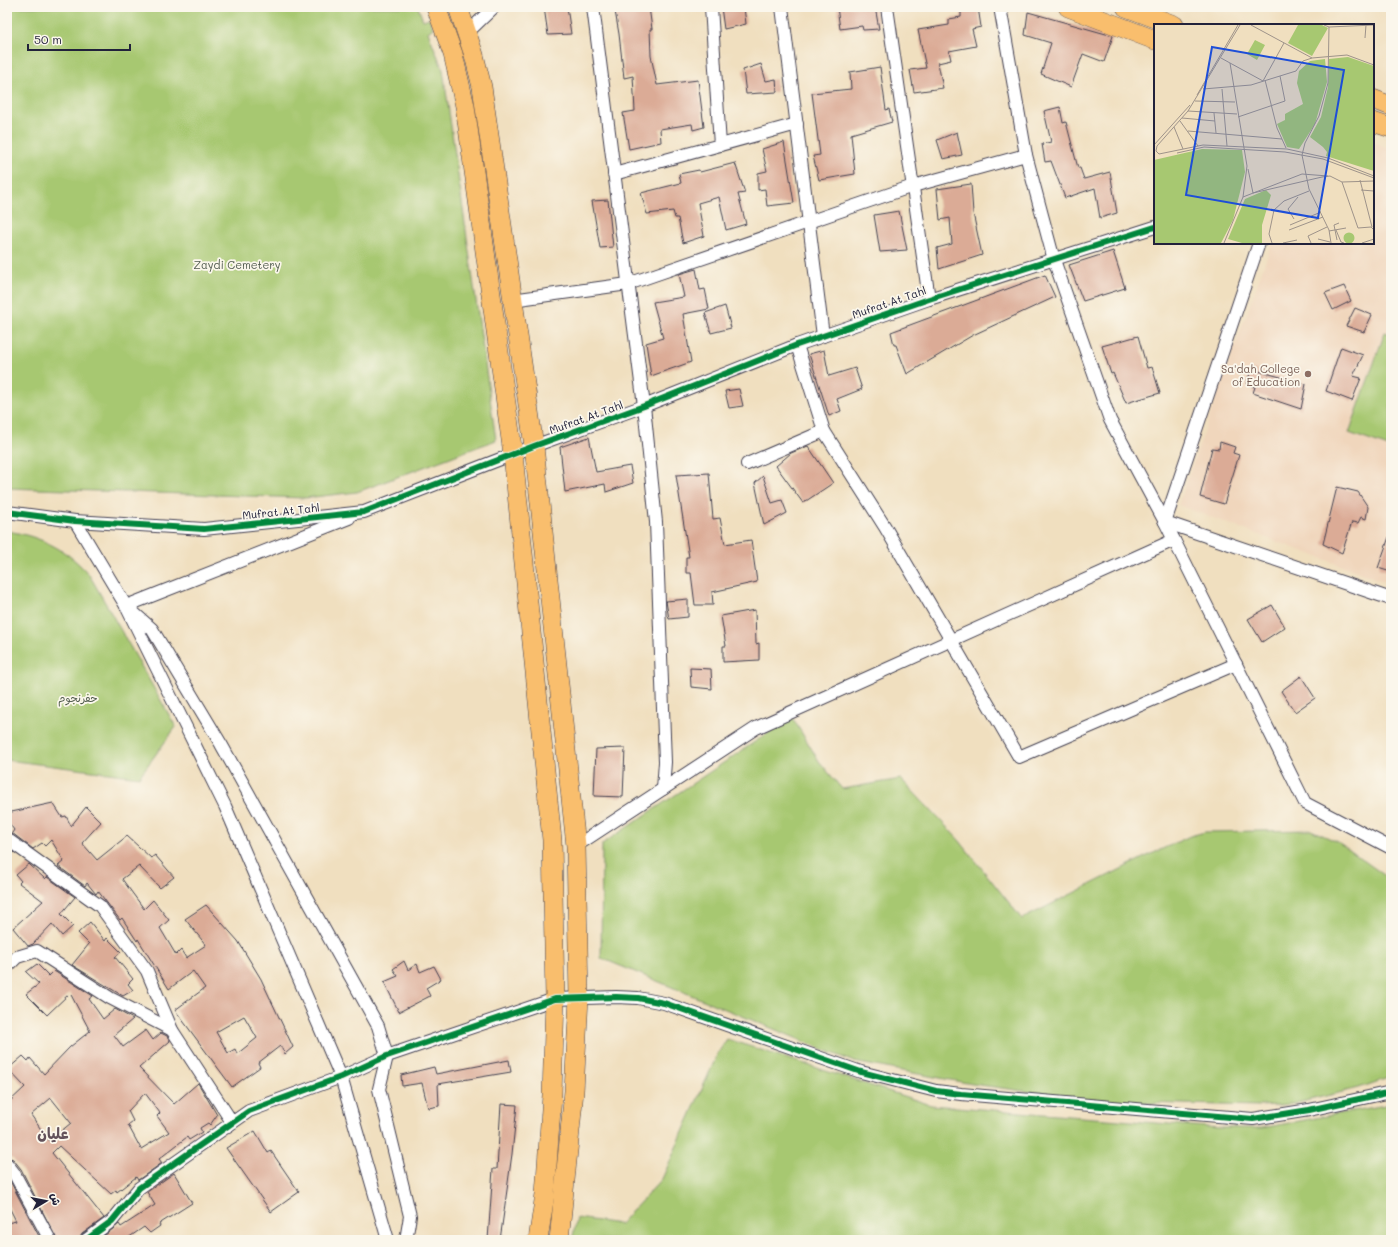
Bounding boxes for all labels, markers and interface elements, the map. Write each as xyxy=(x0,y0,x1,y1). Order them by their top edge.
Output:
inset map xyxy=(1154,24,1374,244)
scale bar xyxy=(28,26,130,52)
text: 50 m xyxy=(34,31,62,47)
park label: Zaydi Cemetery xyxy=(193,257,281,272)
street label: Mufrat At Tahl xyxy=(850,282,928,322)
place label: Sa'dah College of Education xyxy=(1221,361,1300,389)
marker: Sa'dah College of Education xyxy=(1303,369,1313,379)
street label: Mufrat At Tahl xyxy=(547,397,625,437)
street label: Mufrat At Tahl xyxy=(242,499,320,523)
park label: حفرنجوم xyxy=(58,690,98,707)
district label: عليان xyxy=(37,1123,69,1143)
north arrow xyxy=(26,1181,66,1221)
text: ش xyxy=(48,1192,65,1206)

